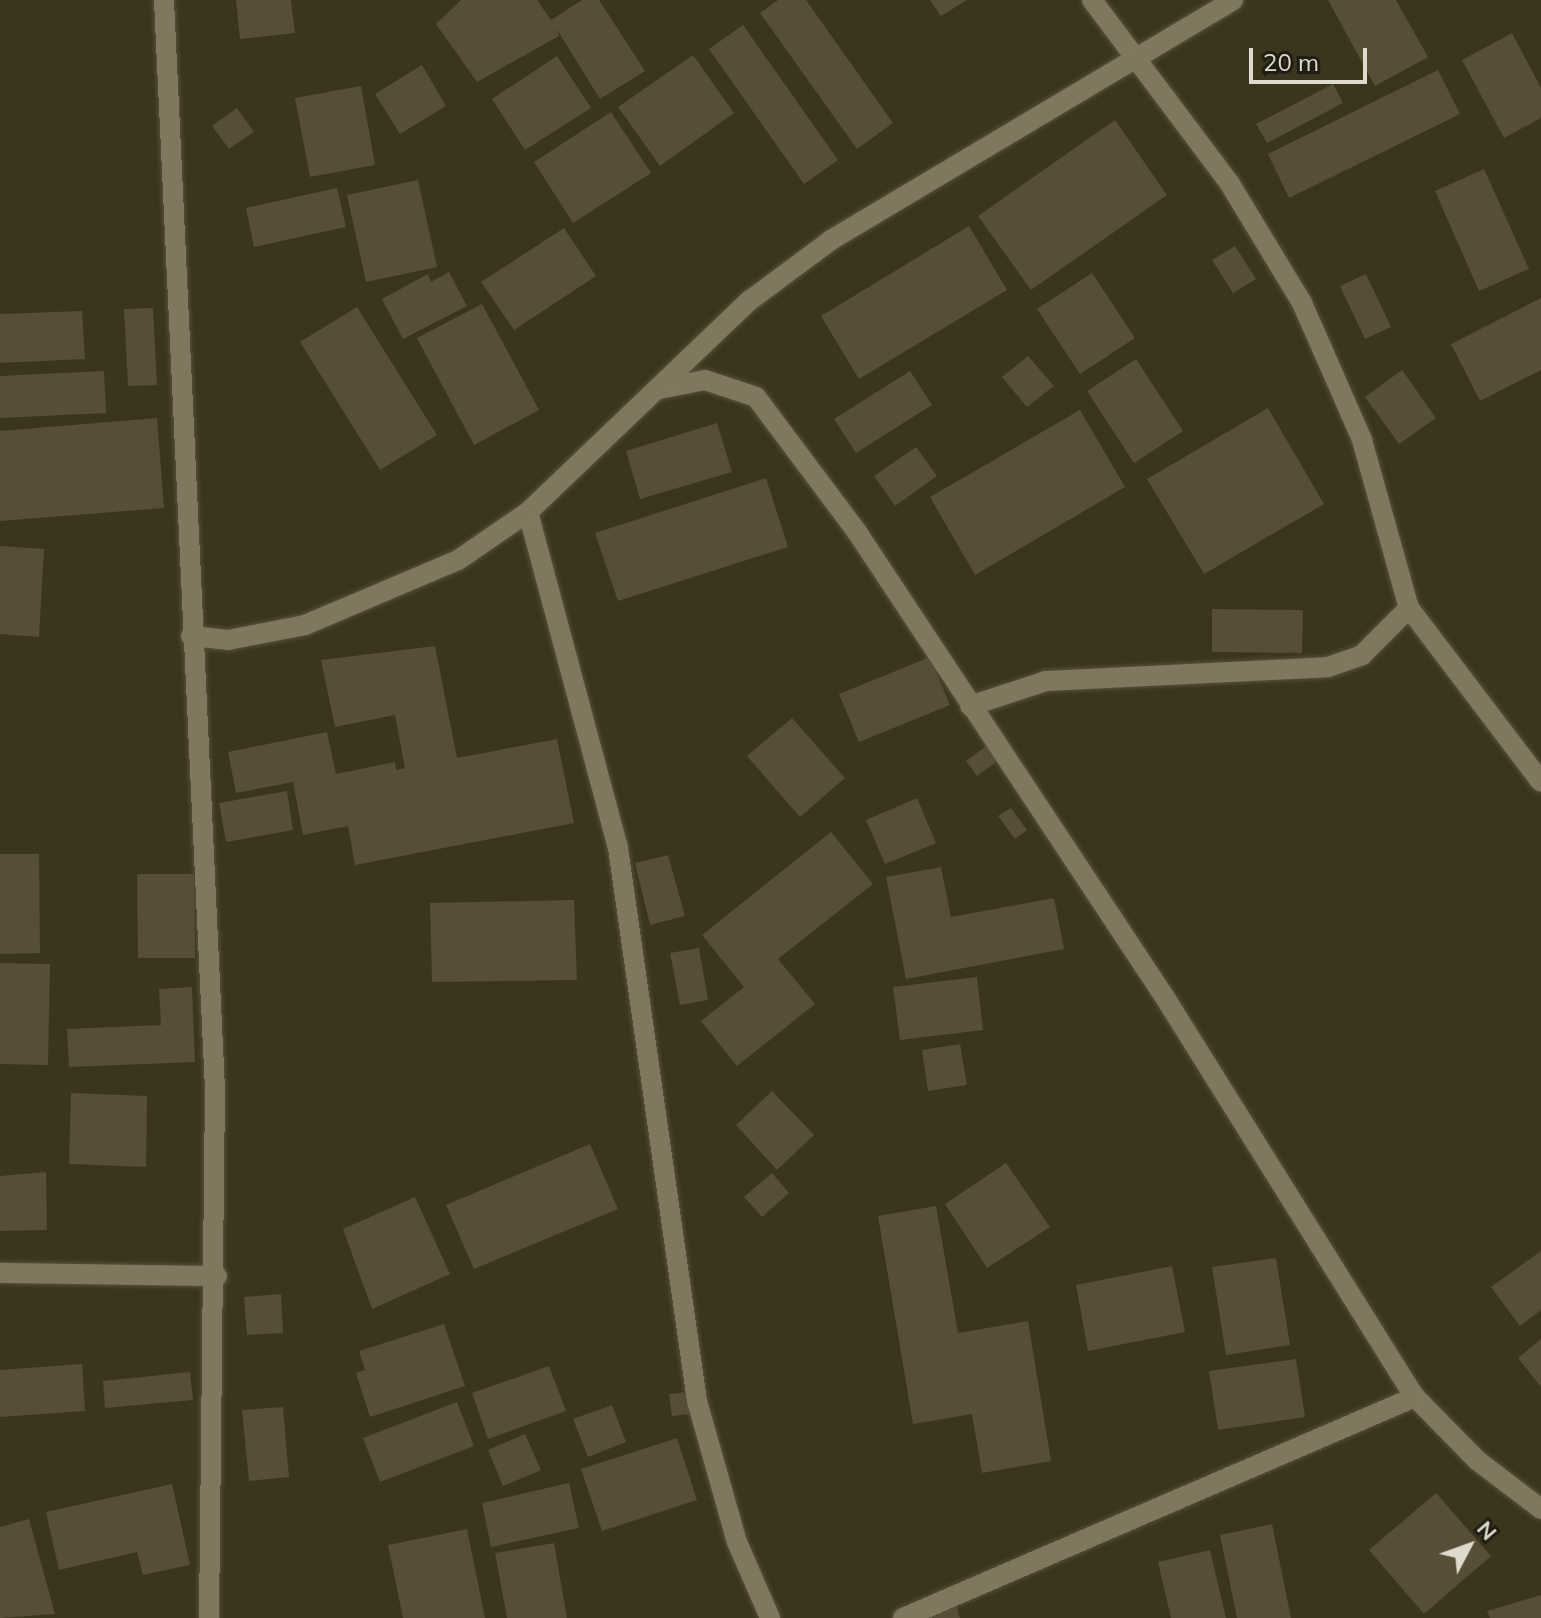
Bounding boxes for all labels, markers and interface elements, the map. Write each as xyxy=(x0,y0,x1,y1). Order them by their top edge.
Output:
scale bar xyxy=(1253,32,1371,82)
text: 20 m xyxy=(1263,47,1319,77)
north arrow xyxy=(1429,1506,1509,1586)
text: N xyxy=(1471,1515,1503,1546)

